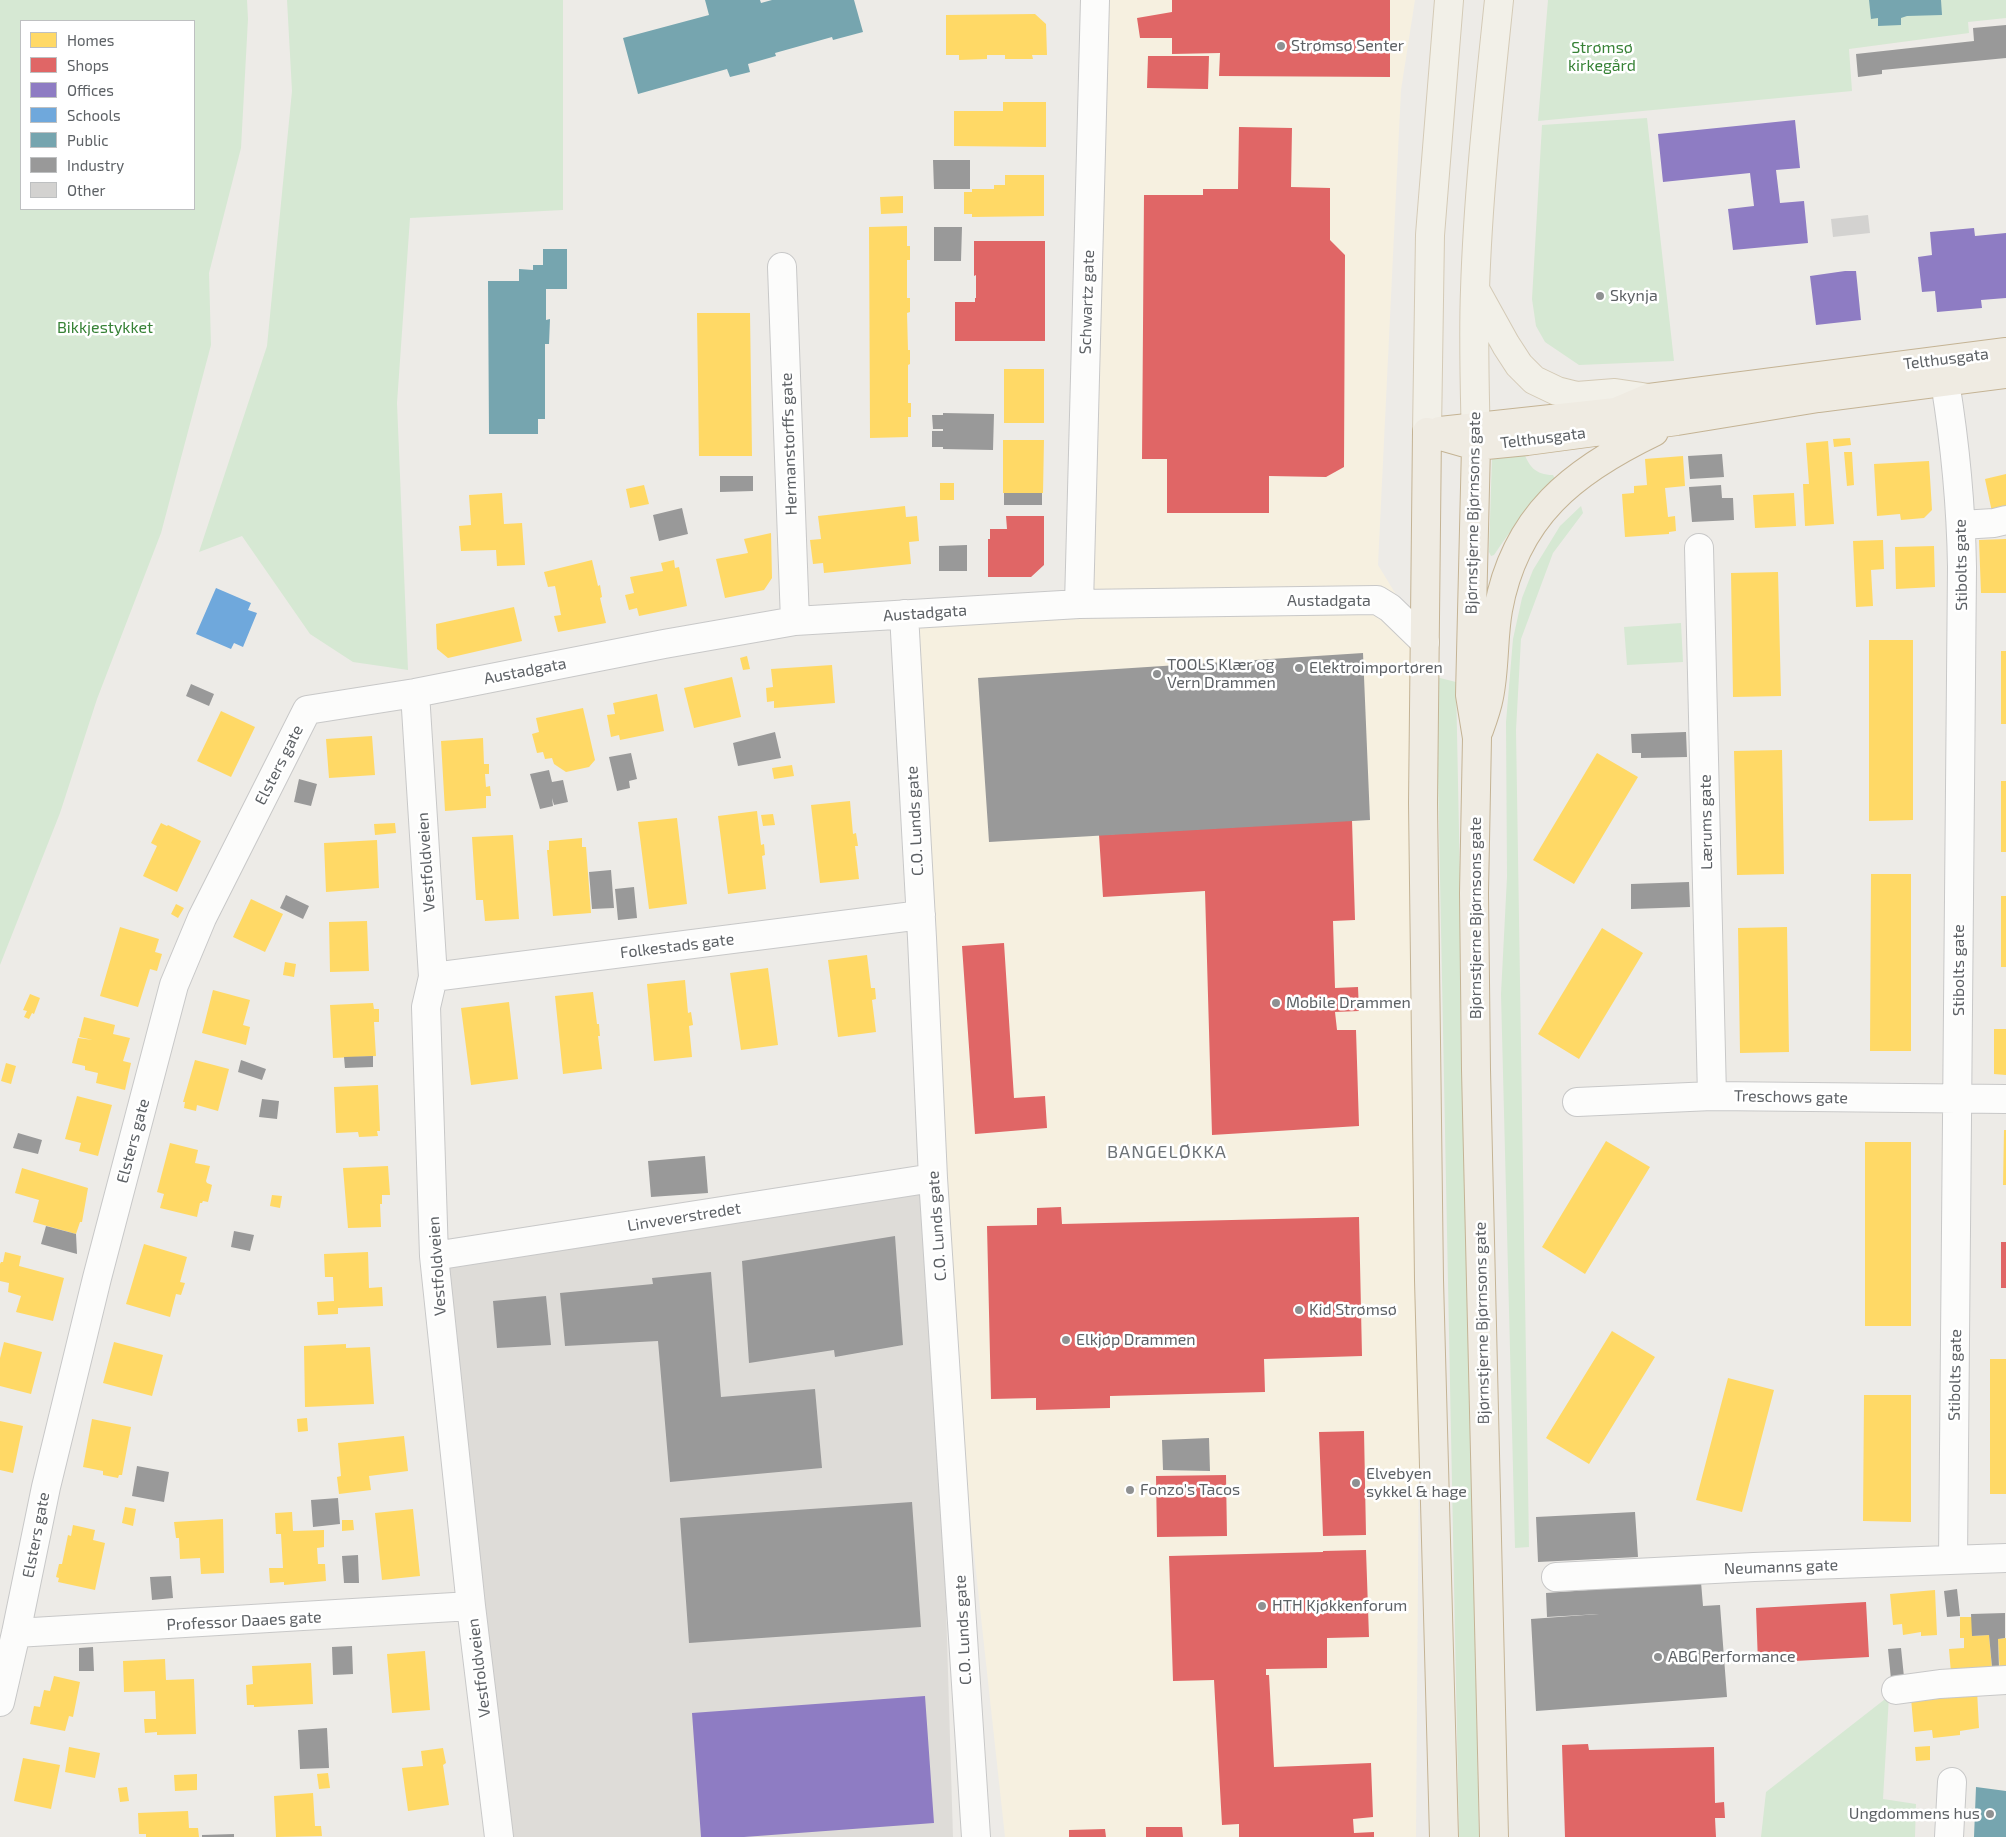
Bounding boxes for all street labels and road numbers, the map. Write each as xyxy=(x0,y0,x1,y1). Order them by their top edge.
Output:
street label: Schwartz gate xyxy=(1076,249,1098,355)
street label: Telthusgata xyxy=(1902,344,1990,374)
street label: Hermanstorffs gate xyxy=(777,372,801,516)
street label: Bjørnstjerne Bjørnsons gate xyxy=(1462,412,1484,614)
street label: Telthusgata xyxy=(1499,423,1587,453)
street label: Stibolts gate xyxy=(1951,519,1971,611)
street label: Austadgata xyxy=(1287,591,1371,611)
street label: Austadgata xyxy=(883,601,967,625)
street label: Austadgata xyxy=(482,654,568,688)
street label: Elsters gate xyxy=(251,722,307,808)
street label: C.O. Lunds gate xyxy=(903,765,927,877)
street label: Lærums gate xyxy=(1696,774,1716,870)
street label: Vestfoldveien xyxy=(413,812,439,912)
street label: Bjørnstjerne Bjørnsons gate xyxy=(1466,817,1486,1019)
street label: Stibolts gate xyxy=(1949,924,1969,1016)
street label: Folkestads gate xyxy=(619,929,735,963)
street label: Treschows gate xyxy=(1734,1086,1848,1108)
street label: Elsters gate xyxy=(112,1097,154,1185)
street label: C.O. Lunds gate xyxy=(924,1170,950,1282)
street label: Linveverstredet xyxy=(626,1199,742,1235)
street label: Vestfoldveien xyxy=(424,1216,450,1316)
street label: Bjørnstjerne Bjørnsons gate xyxy=(1471,1222,1493,1424)
street label: Stibolts gate xyxy=(1945,1329,1965,1421)
street label: Elsters gate xyxy=(18,1490,54,1580)
street label: Neumanns gate xyxy=(1723,1555,1839,1579)
street label: C.O. Lunds gate xyxy=(951,1574,975,1686)
street label: Professor Daaes gate xyxy=(166,1607,322,1635)
street label: Vestfoldveien xyxy=(463,1617,495,1719)

